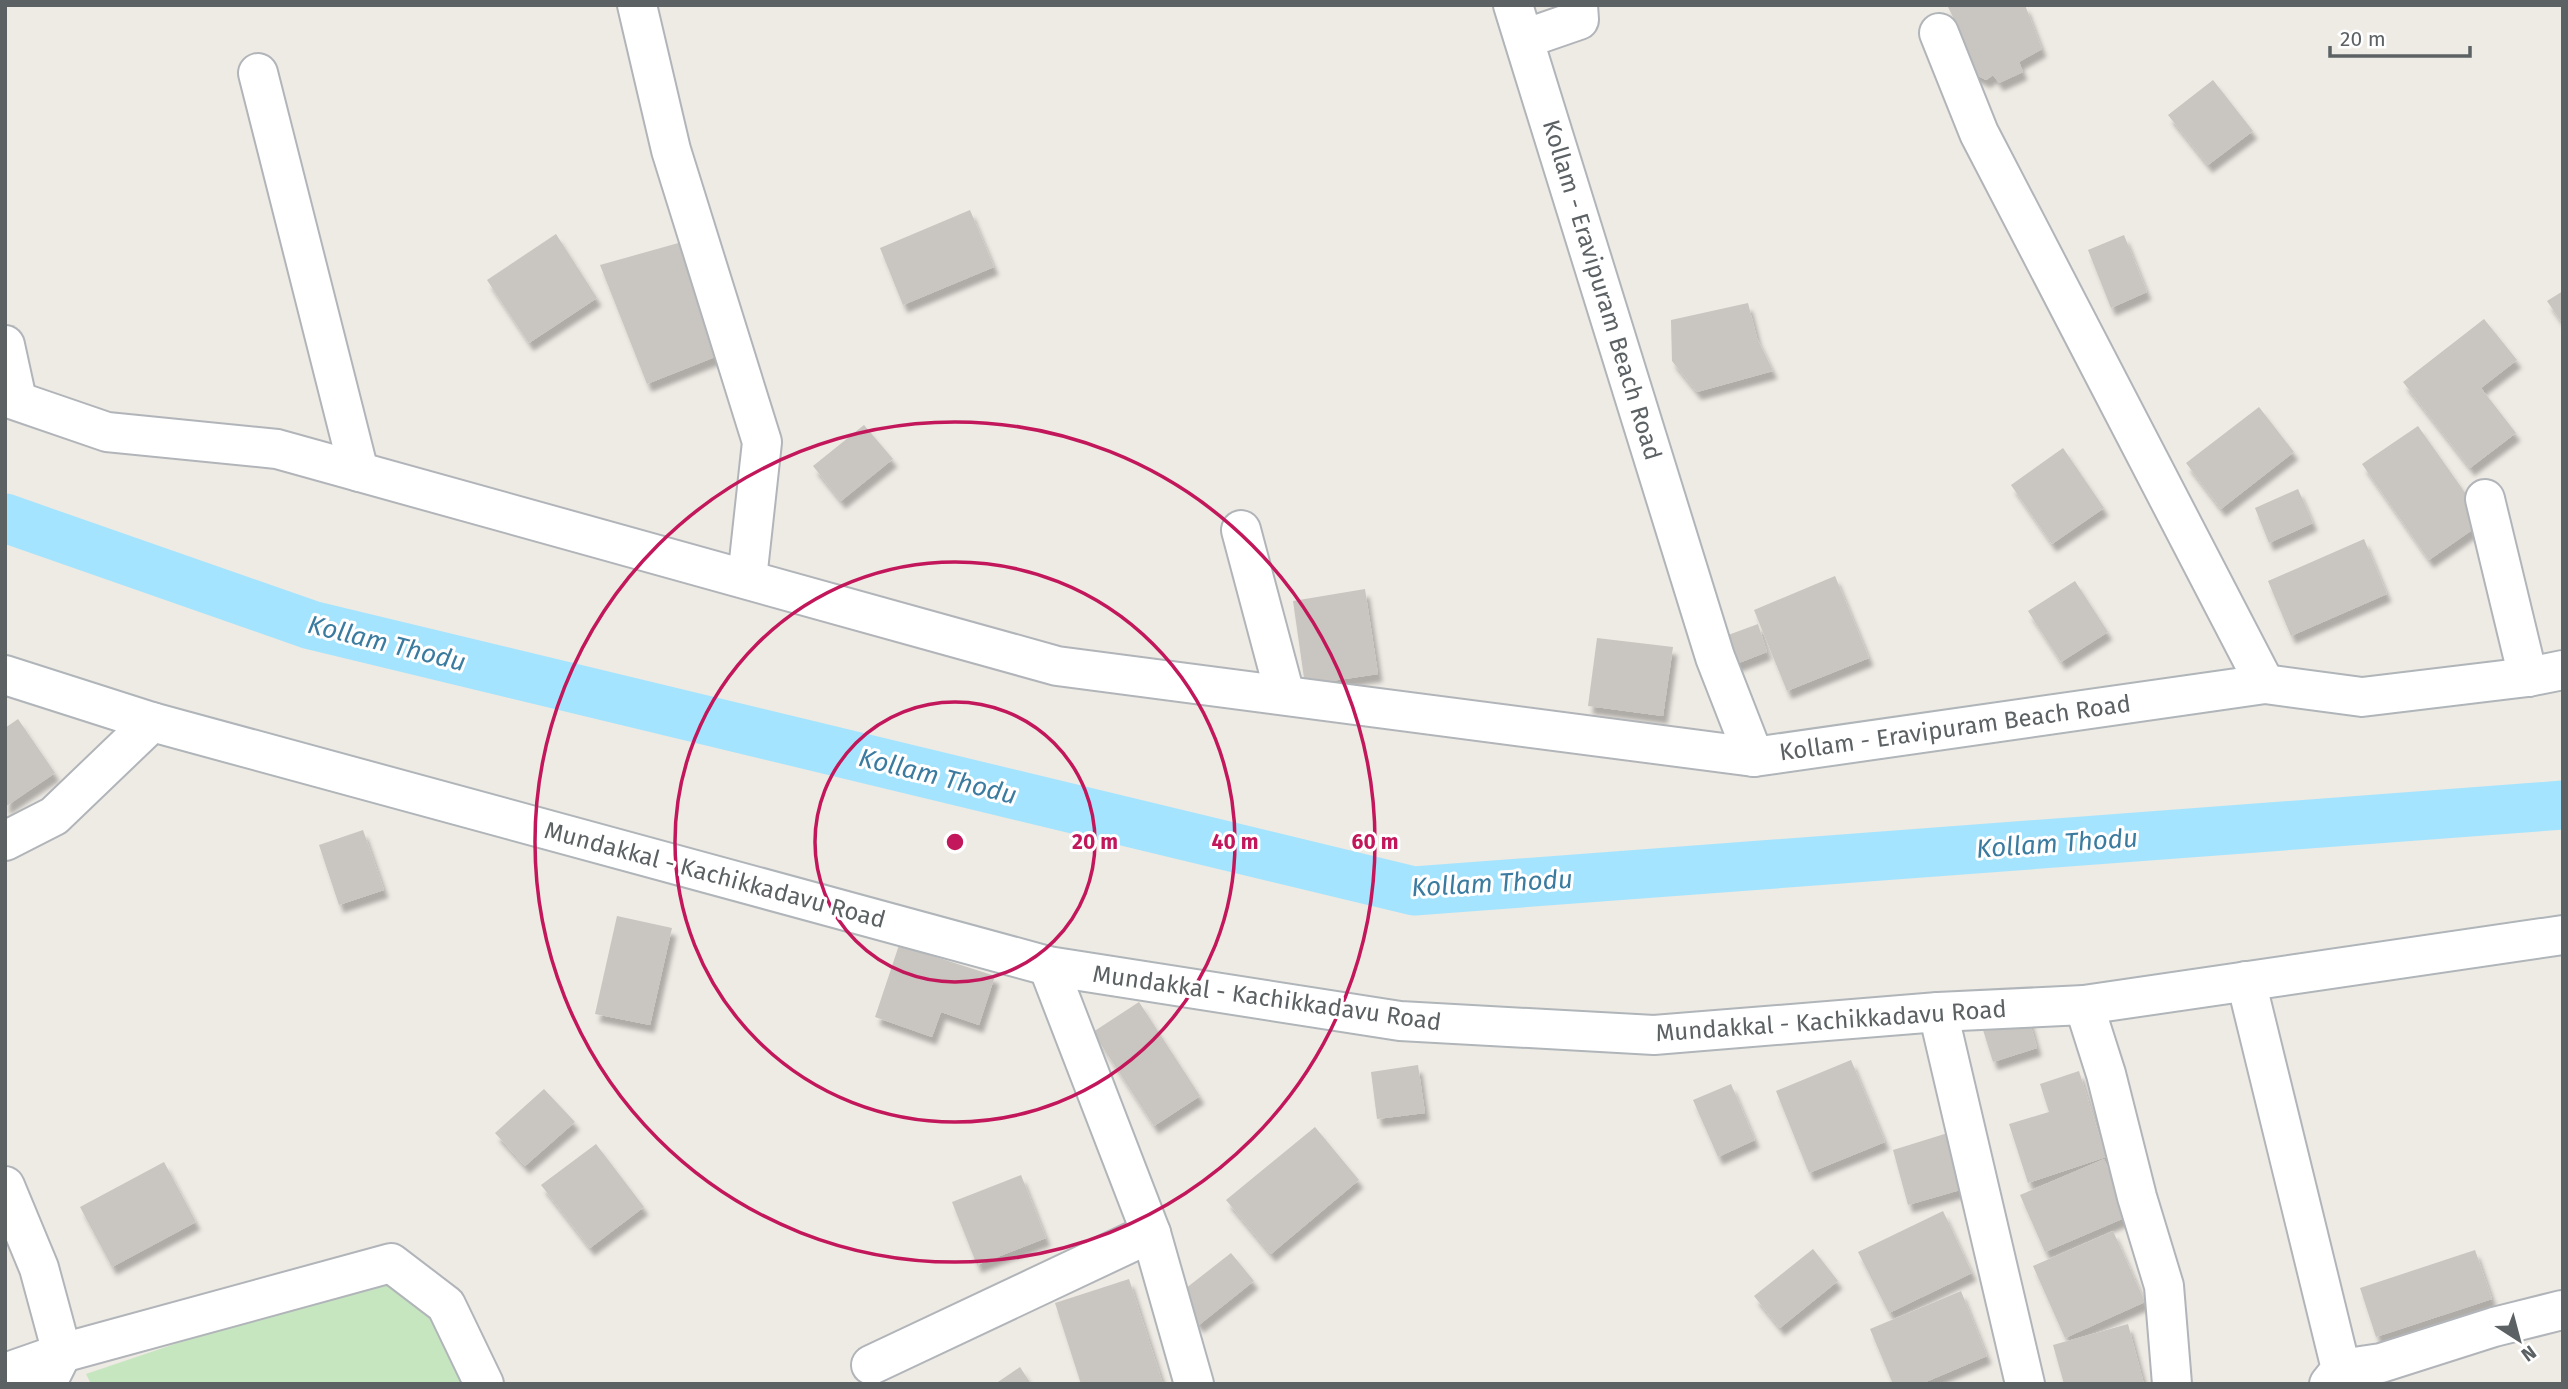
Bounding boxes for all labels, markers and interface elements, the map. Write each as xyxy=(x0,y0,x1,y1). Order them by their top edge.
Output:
scale bar xyxy=(2330,14,2470,58)
text: 20 m xyxy=(2340,26,2386,52)
street label: Kollam - Eravipuram Beach Road xyxy=(1537,116,1667,464)
water label: Kollam Thodu xyxy=(305,609,469,678)
street label: Kollam - Eravipuram Beach Road xyxy=(1778,689,2132,767)
water label: Kollam Thodu xyxy=(856,742,1020,811)
street label: Mundakkal - Kachikkadavu Road xyxy=(542,816,888,934)
water label: Kollam Thodu xyxy=(1975,822,2139,865)
text: 20 m xyxy=(1072,829,1118,855)
text: 40 m xyxy=(1212,829,1258,855)
text: 60 m xyxy=(1352,829,1398,855)
centre of rings xyxy=(943,830,967,854)
water label: Kollam Thodu xyxy=(1410,864,1574,903)
street label: Mundakkal - Kachikkadavu Road xyxy=(1091,960,1443,1036)
street label: Mundakkal - Kachikkadavu Road xyxy=(1655,995,2007,1047)
north arrow xyxy=(2484,1305,2554,1375)
text: N xyxy=(2517,1340,2541,1366)

